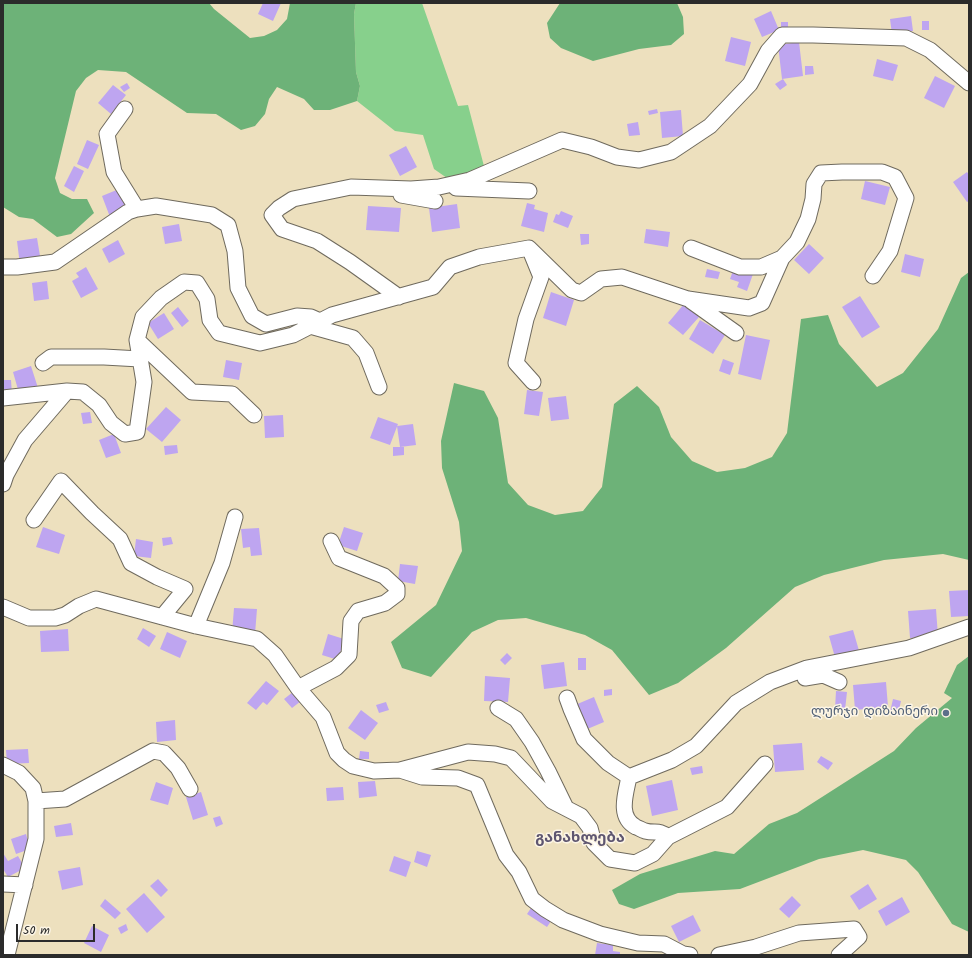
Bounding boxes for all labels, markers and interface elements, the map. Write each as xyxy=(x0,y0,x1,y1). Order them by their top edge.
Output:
place label: ლურჯი დიზაინერი xyxy=(811,705,938,721)
marker: ლურჯი დიზაინერი xyxy=(941,708,951,718)
district label: განახლება xyxy=(535,830,625,848)
scale bar xyxy=(18,916,97,942)
text: 50 m xyxy=(23,921,50,940)

